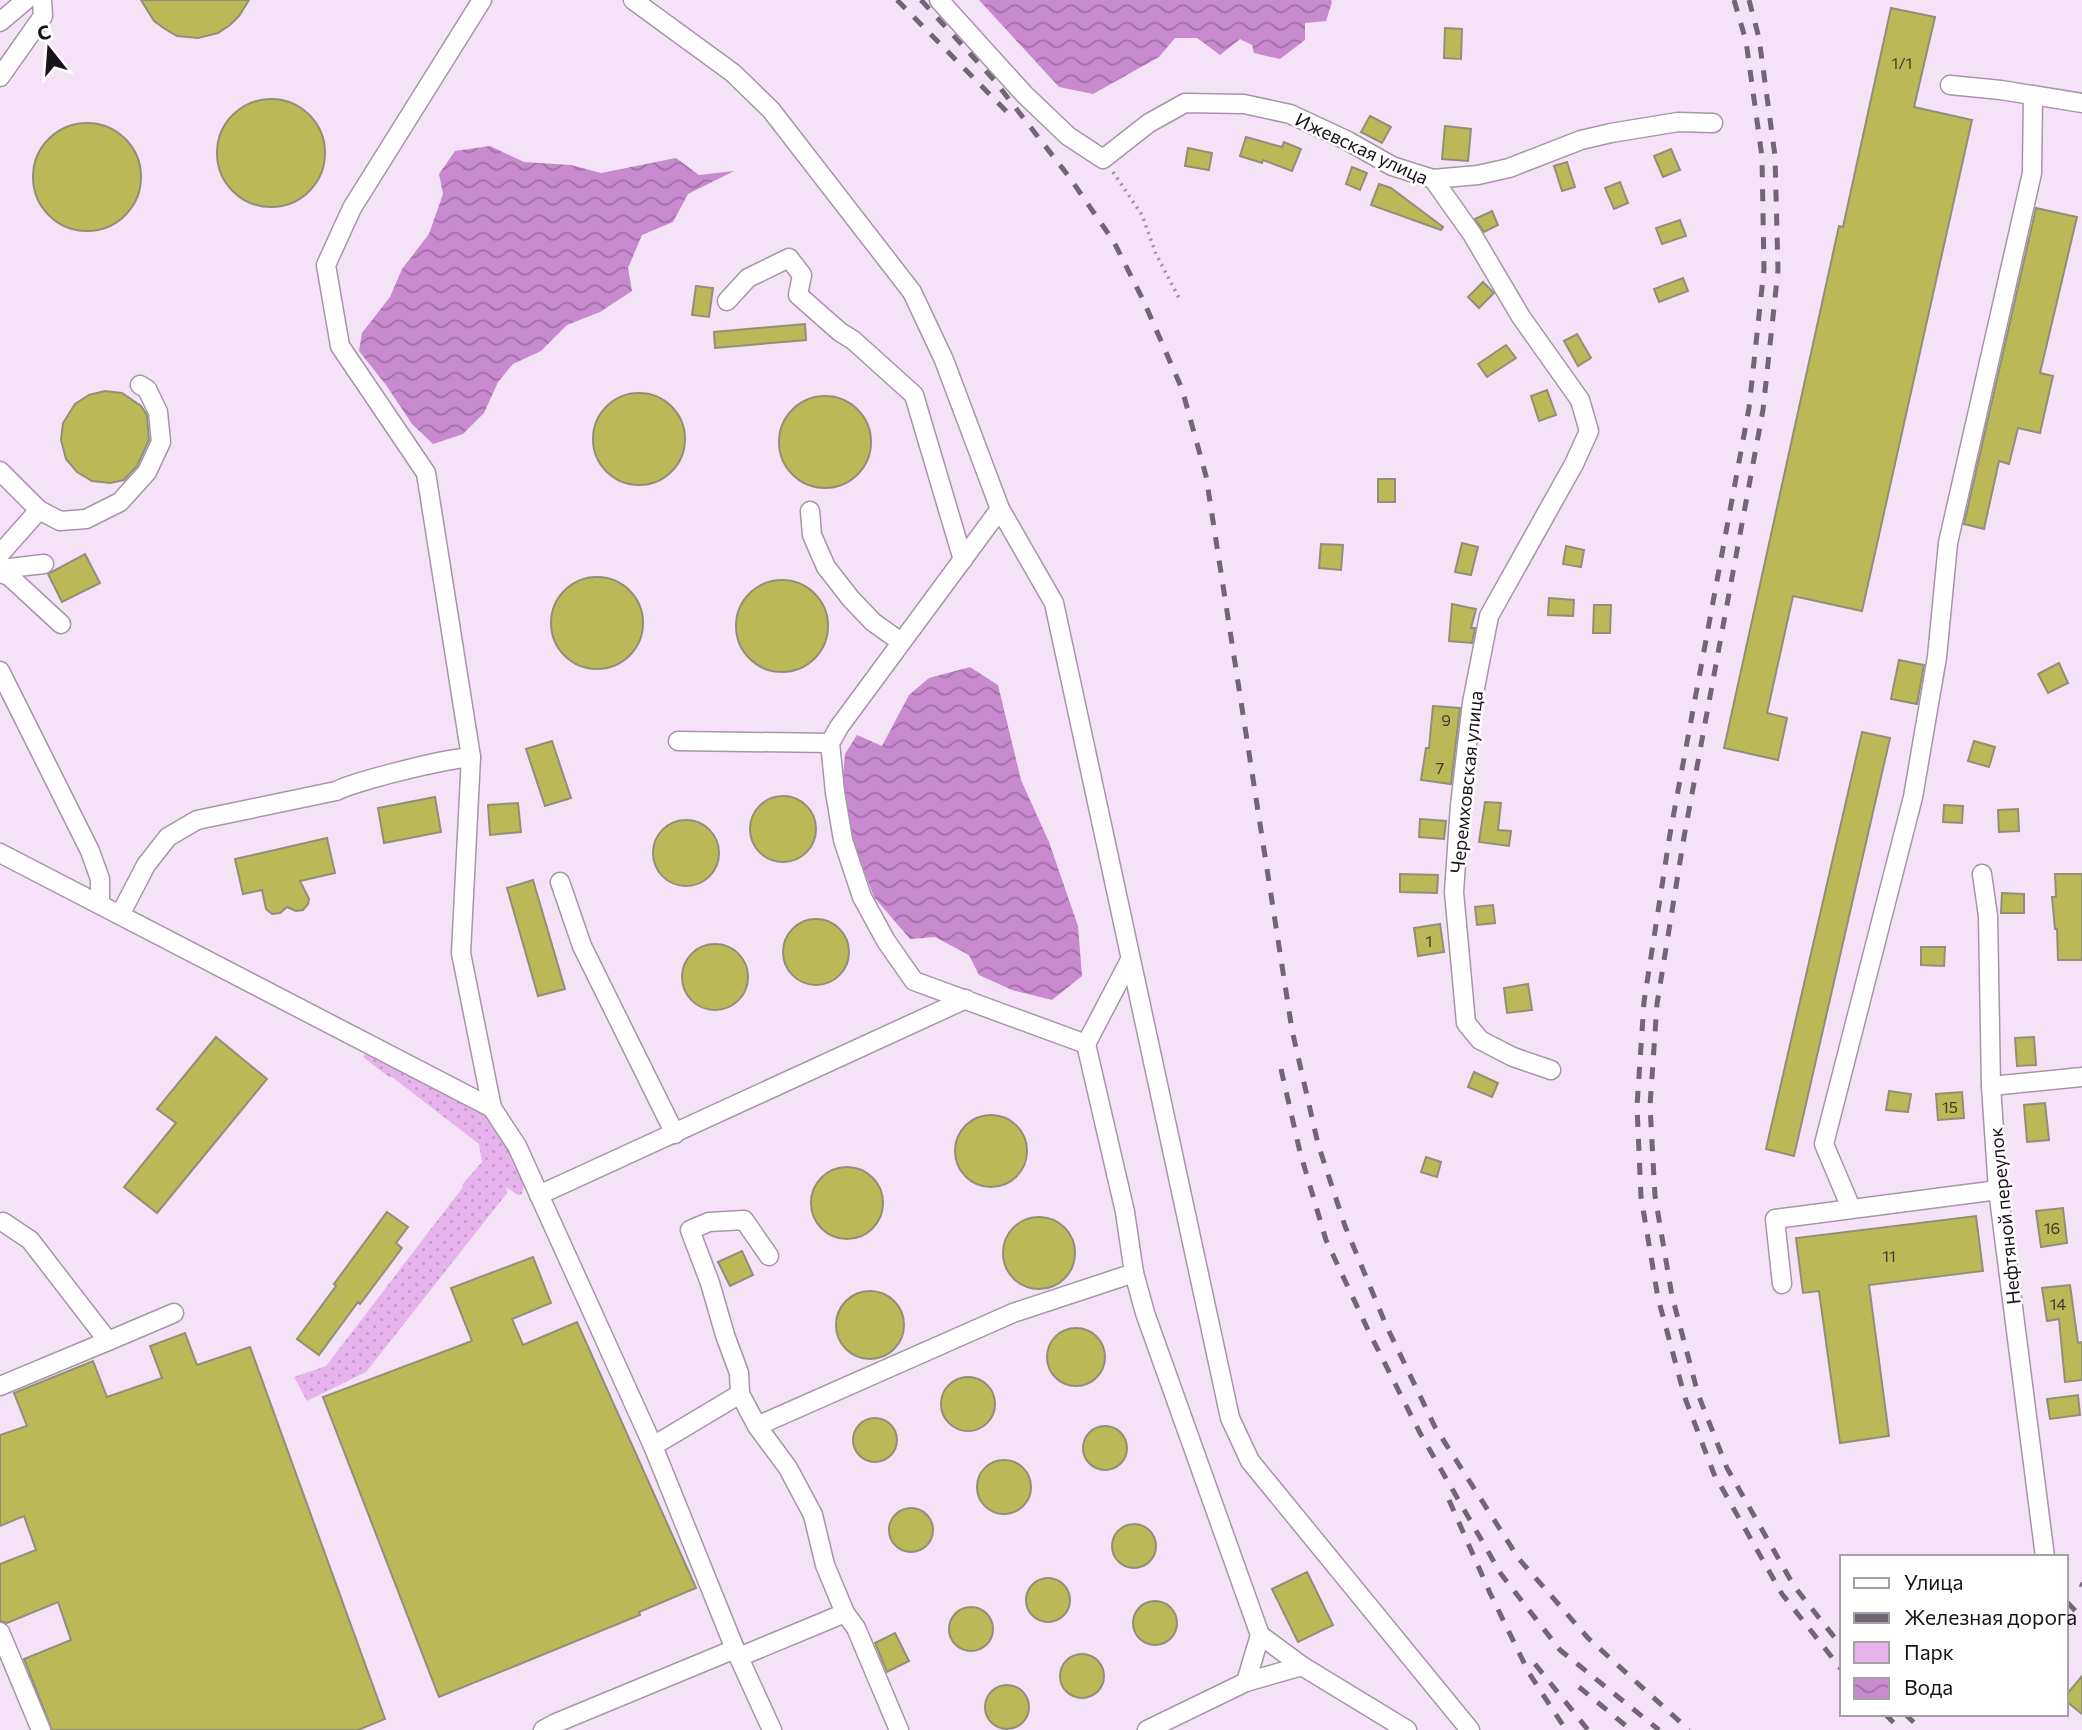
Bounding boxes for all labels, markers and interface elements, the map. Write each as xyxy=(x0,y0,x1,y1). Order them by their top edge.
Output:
north arrow xyxy=(14,14,84,84)
text: С xyxy=(34,19,53,45)
house number: 1/1 xyxy=(1892,53,1912,72)
street label: Ижевская улица xyxy=(1292,107,1432,189)
street label: Черемховская улица xyxy=(1445,689,1487,875)
house number: 9 xyxy=(1441,710,1451,729)
house number: 7 xyxy=(1436,758,1444,777)
house number: 1 xyxy=(1426,931,1432,950)
house number: 15 xyxy=(1942,1097,1958,1116)
street label: Нефтяной переулок xyxy=(1983,1126,2025,1306)
house number: 16 xyxy=(2044,1218,2060,1237)
house number: 11 xyxy=(1882,1246,1896,1265)
house number: 14 xyxy=(2050,1294,2067,1313)
legend xyxy=(1840,1555,2068,1716)
text: Улица xyxy=(1904,1569,1963,1594)
text: Железная дорога xyxy=(1904,1604,2077,1629)
text: Парк xyxy=(1904,1639,1954,1664)
text: Вода xyxy=(1904,1674,1953,1699)

